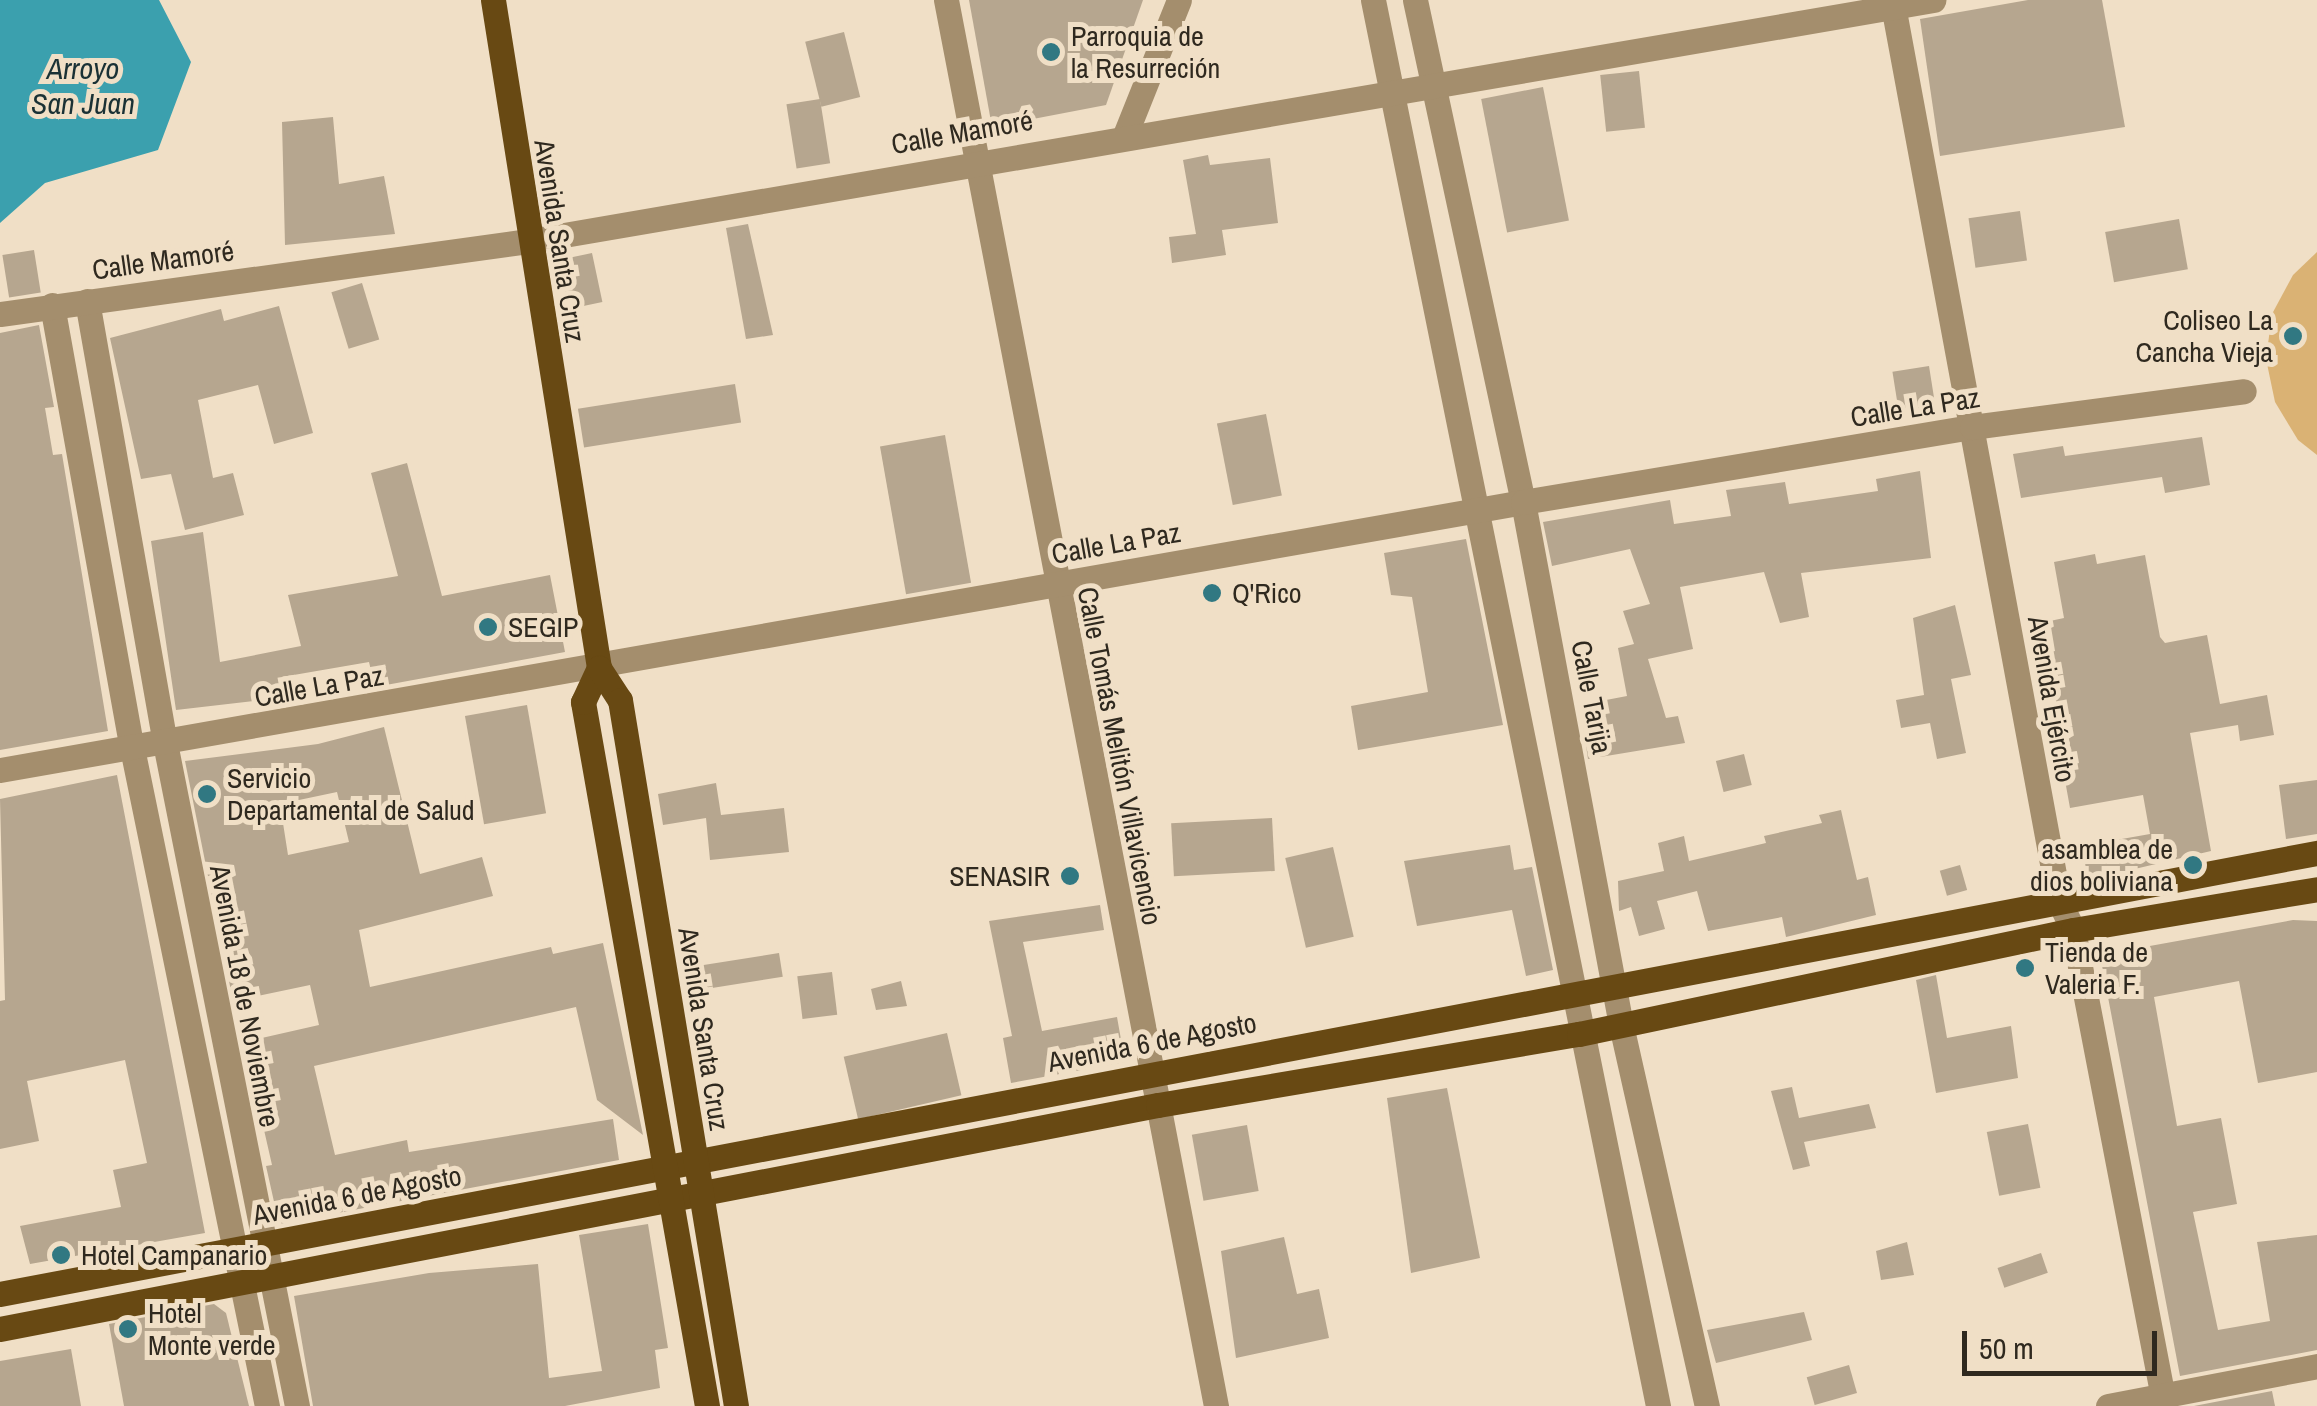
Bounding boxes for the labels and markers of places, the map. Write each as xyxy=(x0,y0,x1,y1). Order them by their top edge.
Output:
place label: Parroquia de la Resurreción xyxy=(1071,19,1220,85)
marker: Parroquia de la Resurreción xyxy=(1040,41,1062,63)
place label: Coliseo La Cancha Vieja xyxy=(2136,303,2273,369)
marker: Coliseo La Cancha Vieja xyxy=(2282,325,2304,347)
place label: Q'Rico xyxy=(1232,576,1301,610)
marker: Q'Rico xyxy=(1201,582,1223,604)
place label: SEGIP xyxy=(508,610,578,644)
marker: SEGIP xyxy=(477,616,499,638)
place label: Servicio Departamental de Salud xyxy=(227,761,475,827)
marker: Servicio Departamental de Salud xyxy=(196,783,218,805)
place label: asamblea de dios boliviana xyxy=(2030,832,2173,898)
marker: asamblea de dios boliviana xyxy=(2182,854,2204,876)
place label: SENASIR xyxy=(949,859,1050,893)
marker: SENASIR xyxy=(1059,865,1081,887)
place label: Tienda de Valeria F. xyxy=(2045,935,2148,1001)
marker: Tienda de Valeria F. xyxy=(2014,957,2036,979)
place label: Hotel Campanario xyxy=(81,1238,267,1272)
marker: Hotel Campanario xyxy=(50,1244,72,1266)
place label: Hotel Monte verde xyxy=(148,1296,276,1362)
marker: Hotel Monte verde xyxy=(117,1318,139,1340)

